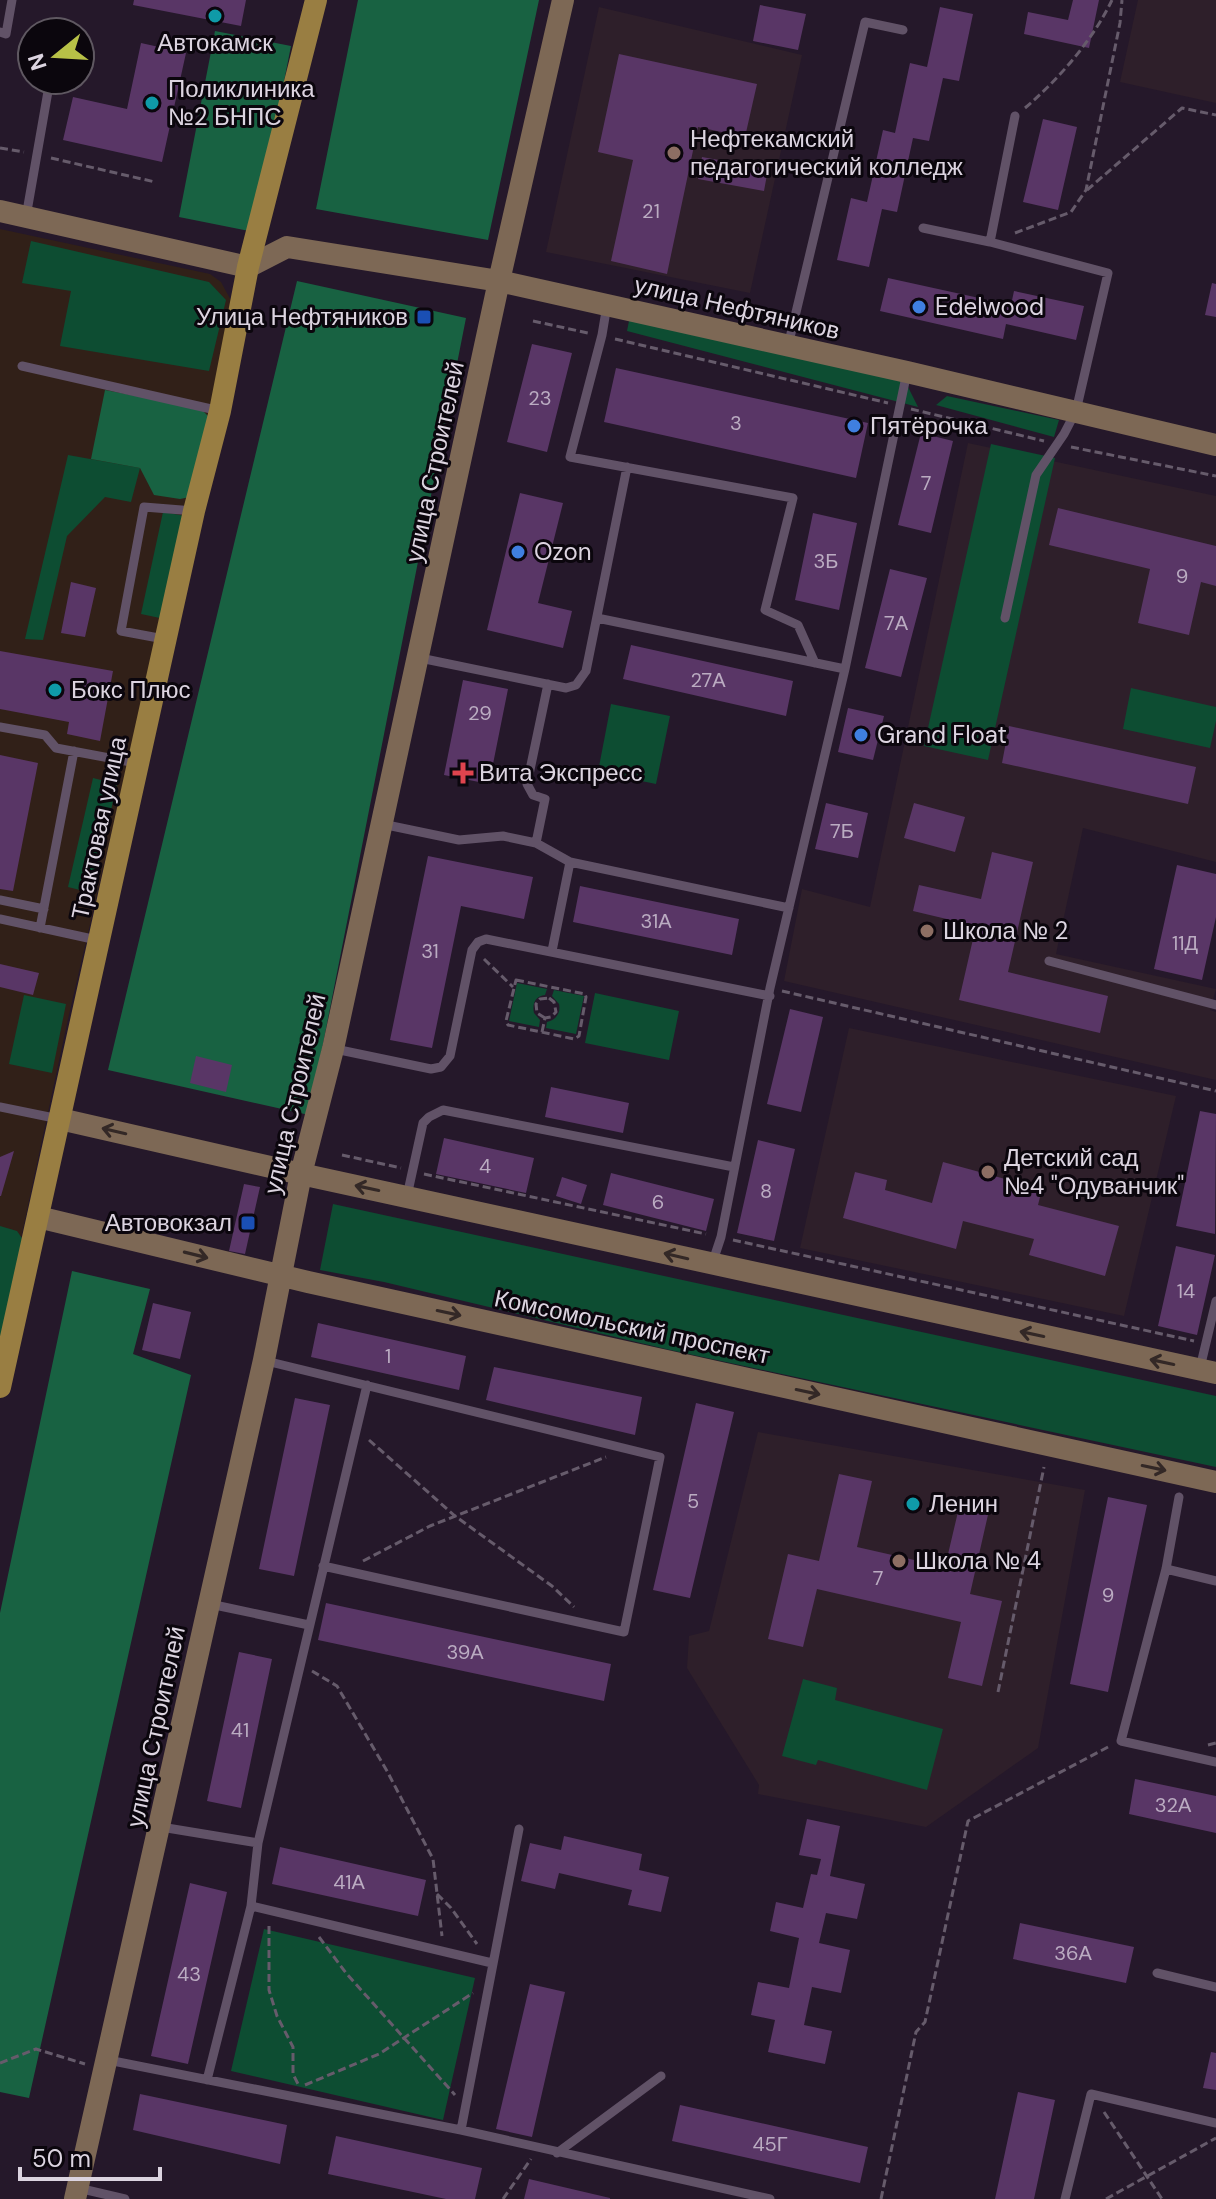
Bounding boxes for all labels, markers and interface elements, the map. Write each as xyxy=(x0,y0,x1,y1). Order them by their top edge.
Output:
marker: Автокамск xyxy=(206,7,224,25)
north arrow xyxy=(16,16,96,96)
place label: Автокамск xyxy=(157,27,273,58)
text: N xyxy=(21,50,54,74)
place label: Поликлиника №2 БНПС xyxy=(168,73,315,132)
marker: Поликлиника №2 БНПС xyxy=(143,94,161,112)
place label: Нефтекамский педагогический колледж xyxy=(690,123,963,182)
marker: Нефтекамский педагогический колледж xyxy=(665,144,683,162)
house number: 21 xyxy=(642,198,660,224)
street label: улица Нефтяников xyxy=(631,269,843,346)
place label: Edelwood xyxy=(935,291,1044,322)
marker: Edelwood xyxy=(910,298,928,316)
place label: Улица Нефтяников xyxy=(196,301,408,332)
marker: Улица Нефтяников xyxy=(415,308,433,326)
street label: улица Строителей xyxy=(398,358,471,565)
house number: 23 xyxy=(528,385,552,411)
house number: 3 xyxy=(730,410,742,436)
place label: Пятёрочка xyxy=(870,410,988,441)
marker: Пятёрочка xyxy=(845,417,863,435)
house number: 7 xyxy=(921,470,931,496)
place label: Ozon xyxy=(534,536,592,567)
marker: Ozon xyxy=(509,543,527,561)
house number: 3Б xyxy=(814,548,838,574)
house number: 9 xyxy=(1176,563,1188,589)
house number: 7А xyxy=(884,610,909,636)
house number: 27А xyxy=(690,667,726,693)
place label: Бокс Плюс xyxy=(71,674,191,705)
marker: Бокс Плюс xyxy=(46,681,64,699)
house number: 29 xyxy=(468,700,492,726)
place label: Grand Float xyxy=(877,719,1007,750)
marker: Grand Float xyxy=(852,726,870,744)
street label: Трактовая улица xyxy=(64,733,133,922)
place label: Вита Экспресс xyxy=(479,757,643,788)
marker: Вита Экспресс xyxy=(454,764,472,782)
house number: 7Б xyxy=(830,818,854,844)
house number: 31А xyxy=(640,908,672,934)
place label: Школа № 2 xyxy=(943,915,1068,946)
marker: Школа № 2 xyxy=(918,922,936,940)
house number: 11Д xyxy=(1172,930,1198,956)
house number: 31 xyxy=(421,938,439,964)
street label: улица Строителей xyxy=(256,991,333,1197)
one-way arrow xyxy=(101,1123,127,1138)
place label: Детский сад №4 "Одуванчик" xyxy=(1004,1142,1184,1201)
house number: 4 xyxy=(479,1153,491,1179)
marker: Детский сад №4 "Одуванчик" xyxy=(979,1163,997,1181)
house number: 8 xyxy=(760,1178,772,1204)
one-way arrow xyxy=(355,1179,381,1194)
house number: 6 xyxy=(652,1189,664,1215)
place label: Автовокзал xyxy=(105,1207,232,1238)
marker: Автовокзал xyxy=(239,1214,257,1232)
one-way arrow xyxy=(182,1248,208,1263)
one-way arrow xyxy=(664,1248,689,1263)
house number: 14 xyxy=(1177,1278,1195,1304)
street label: Комсомольский проспект xyxy=(492,1282,773,1371)
one-way arrow xyxy=(436,1306,462,1321)
one-way arrow xyxy=(1020,1326,1046,1341)
house number: 1 xyxy=(385,1343,391,1369)
one-way arrow xyxy=(1150,1354,1176,1369)
one-way arrow xyxy=(795,1385,820,1400)
one-way arrow xyxy=(1141,1461,1166,1476)
house number: 5 xyxy=(687,1488,699,1514)
place label: Ленин xyxy=(929,1488,998,1519)
marker: Ленин xyxy=(904,1495,922,1513)
place label: Школа № 4 xyxy=(915,1545,1041,1576)
marker: Школа № 4 xyxy=(890,1552,908,1570)
house number: 7 xyxy=(873,1565,883,1591)
house number: 9 xyxy=(1102,1582,1114,1608)
street label: улица Строителей xyxy=(119,1623,192,1830)
house number: 39А xyxy=(446,1639,484,1665)
house number: 41 xyxy=(231,1717,249,1743)
house number: 32А xyxy=(1155,1792,1192,1818)
house number: 41А xyxy=(333,1869,366,1895)
house number: 36А xyxy=(1054,1940,1093,1966)
house number: 43 xyxy=(177,1961,201,1987)
scale bar xyxy=(20,2131,160,2181)
house number: 45Г xyxy=(752,2131,788,2157)
text: 50 m xyxy=(32,2143,91,2174)

